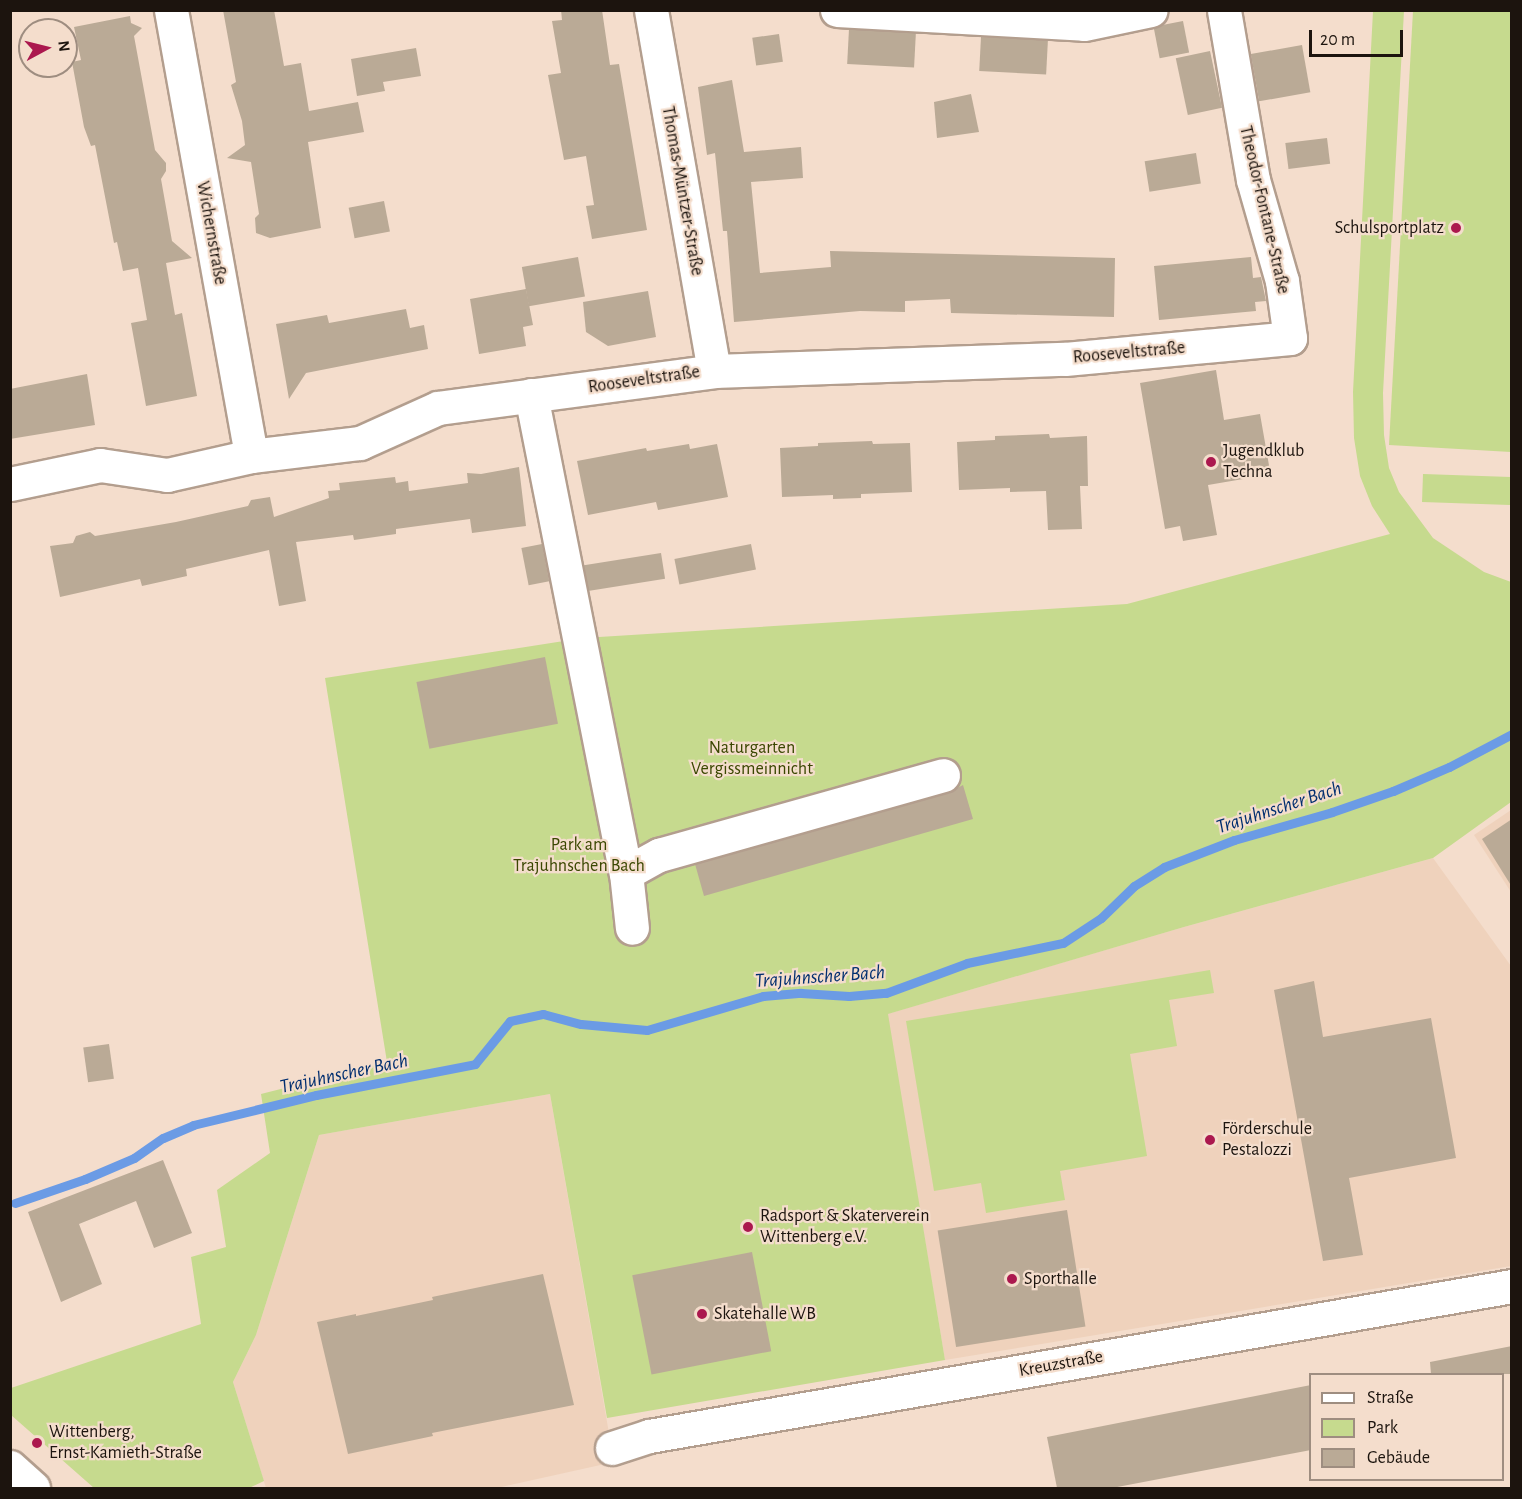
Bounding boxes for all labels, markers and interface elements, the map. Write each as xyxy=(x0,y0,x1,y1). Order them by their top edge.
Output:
north arrow xyxy=(18,18,78,78)
scale bar xyxy=(1312,18,1406,56)
text: 20 m xyxy=(1320,31,1355,49)
text: N xyxy=(55,40,72,53)
street label: Thomas-Müntzer-Straße xyxy=(656,105,708,277)
street label: Theodor-Fontane-Straße xyxy=(1234,124,1294,296)
street label: Wichernstraße xyxy=(191,180,231,286)
place label: Schulsportplatz xyxy=(1335,217,1444,239)
marker: Schulsportplatz xyxy=(1449,221,1463,235)
street label: Rooseveltstraße xyxy=(1072,337,1186,369)
street label: Rooseveltstraße xyxy=(587,361,701,399)
place label: Jugendklub Techna xyxy=(1223,441,1304,484)
marker: Jugendklub Techna xyxy=(1204,455,1218,469)
park label: Naturgarten Vergissmeinnicht xyxy=(691,738,813,780)
water label: Trajuhnscher Bach xyxy=(1213,776,1345,840)
park label: Park am Trajuhnschen Bach xyxy=(513,835,645,878)
water label: Trajuhnscher Bach xyxy=(754,960,886,994)
water label: Trajuhnscher Bach xyxy=(278,1049,410,1099)
place label: Förderschule Pestalozzi xyxy=(1222,1119,1312,1162)
marker: Förderschule Pestalozzi xyxy=(1203,1133,1217,1147)
place label: Radsport & Skaterverein Wittenberg e.V. xyxy=(760,1206,929,1248)
marker: Radsport & Skaterverein Wittenberg e.V. xyxy=(741,1220,755,1234)
place label: Sporthalle xyxy=(1024,1268,1097,1290)
marker: Sporthalle xyxy=(1005,1272,1019,1286)
place label: Skatehalle WB xyxy=(714,1303,816,1325)
marker: Skatehalle WB xyxy=(695,1307,709,1321)
street label: Kreuzstraße xyxy=(1017,1346,1105,1382)
legend xyxy=(1309,1373,1504,1481)
text: Straße xyxy=(1367,1389,1413,1407)
text: Park xyxy=(1367,1419,1398,1437)
place label: Wittenberg, Ernst-Kamieth-Straße xyxy=(49,1422,202,1464)
marker: Wittenberg, Ernst-Kamieth-Straße xyxy=(30,1436,44,1450)
text: Gebäude xyxy=(1367,1449,1430,1467)

